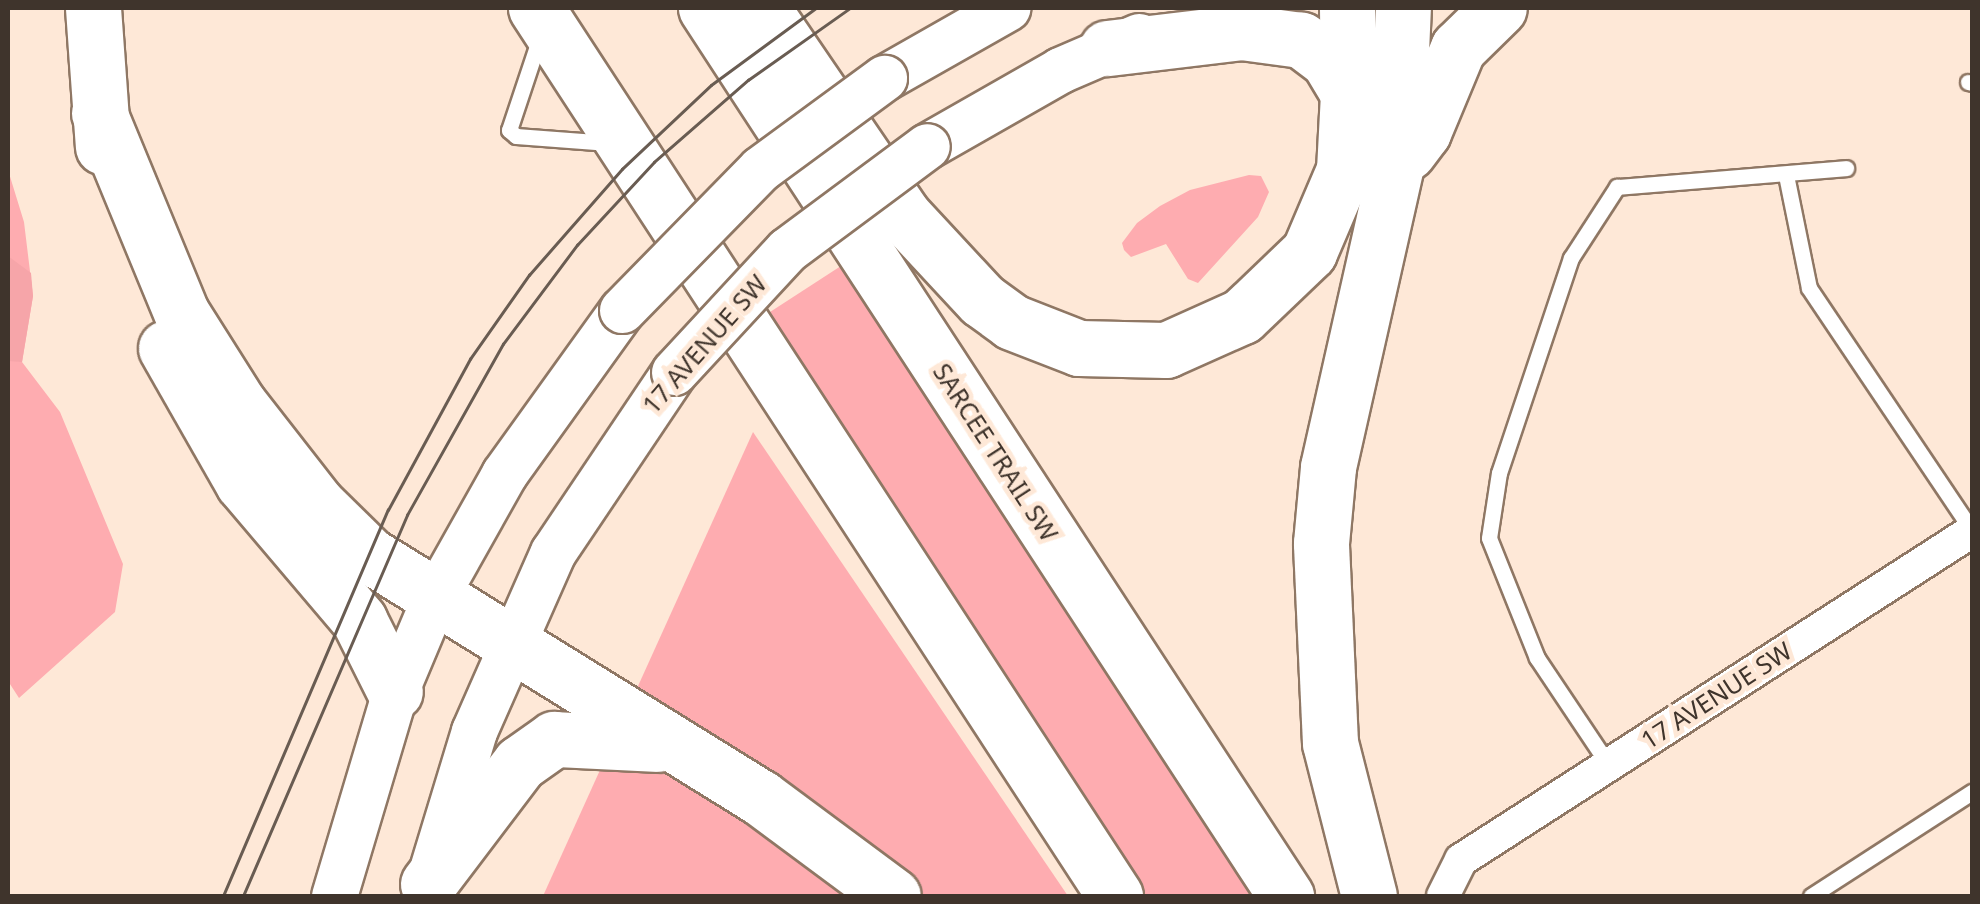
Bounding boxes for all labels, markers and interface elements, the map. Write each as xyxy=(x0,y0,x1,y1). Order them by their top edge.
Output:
street label: 17 AVENUE SW xyxy=(636,269,772,419)
street label: SARCEE TRAIL SW xyxy=(927,358,1065,546)
street label: 17 AVENUE SW xyxy=(1635,635,1797,755)

